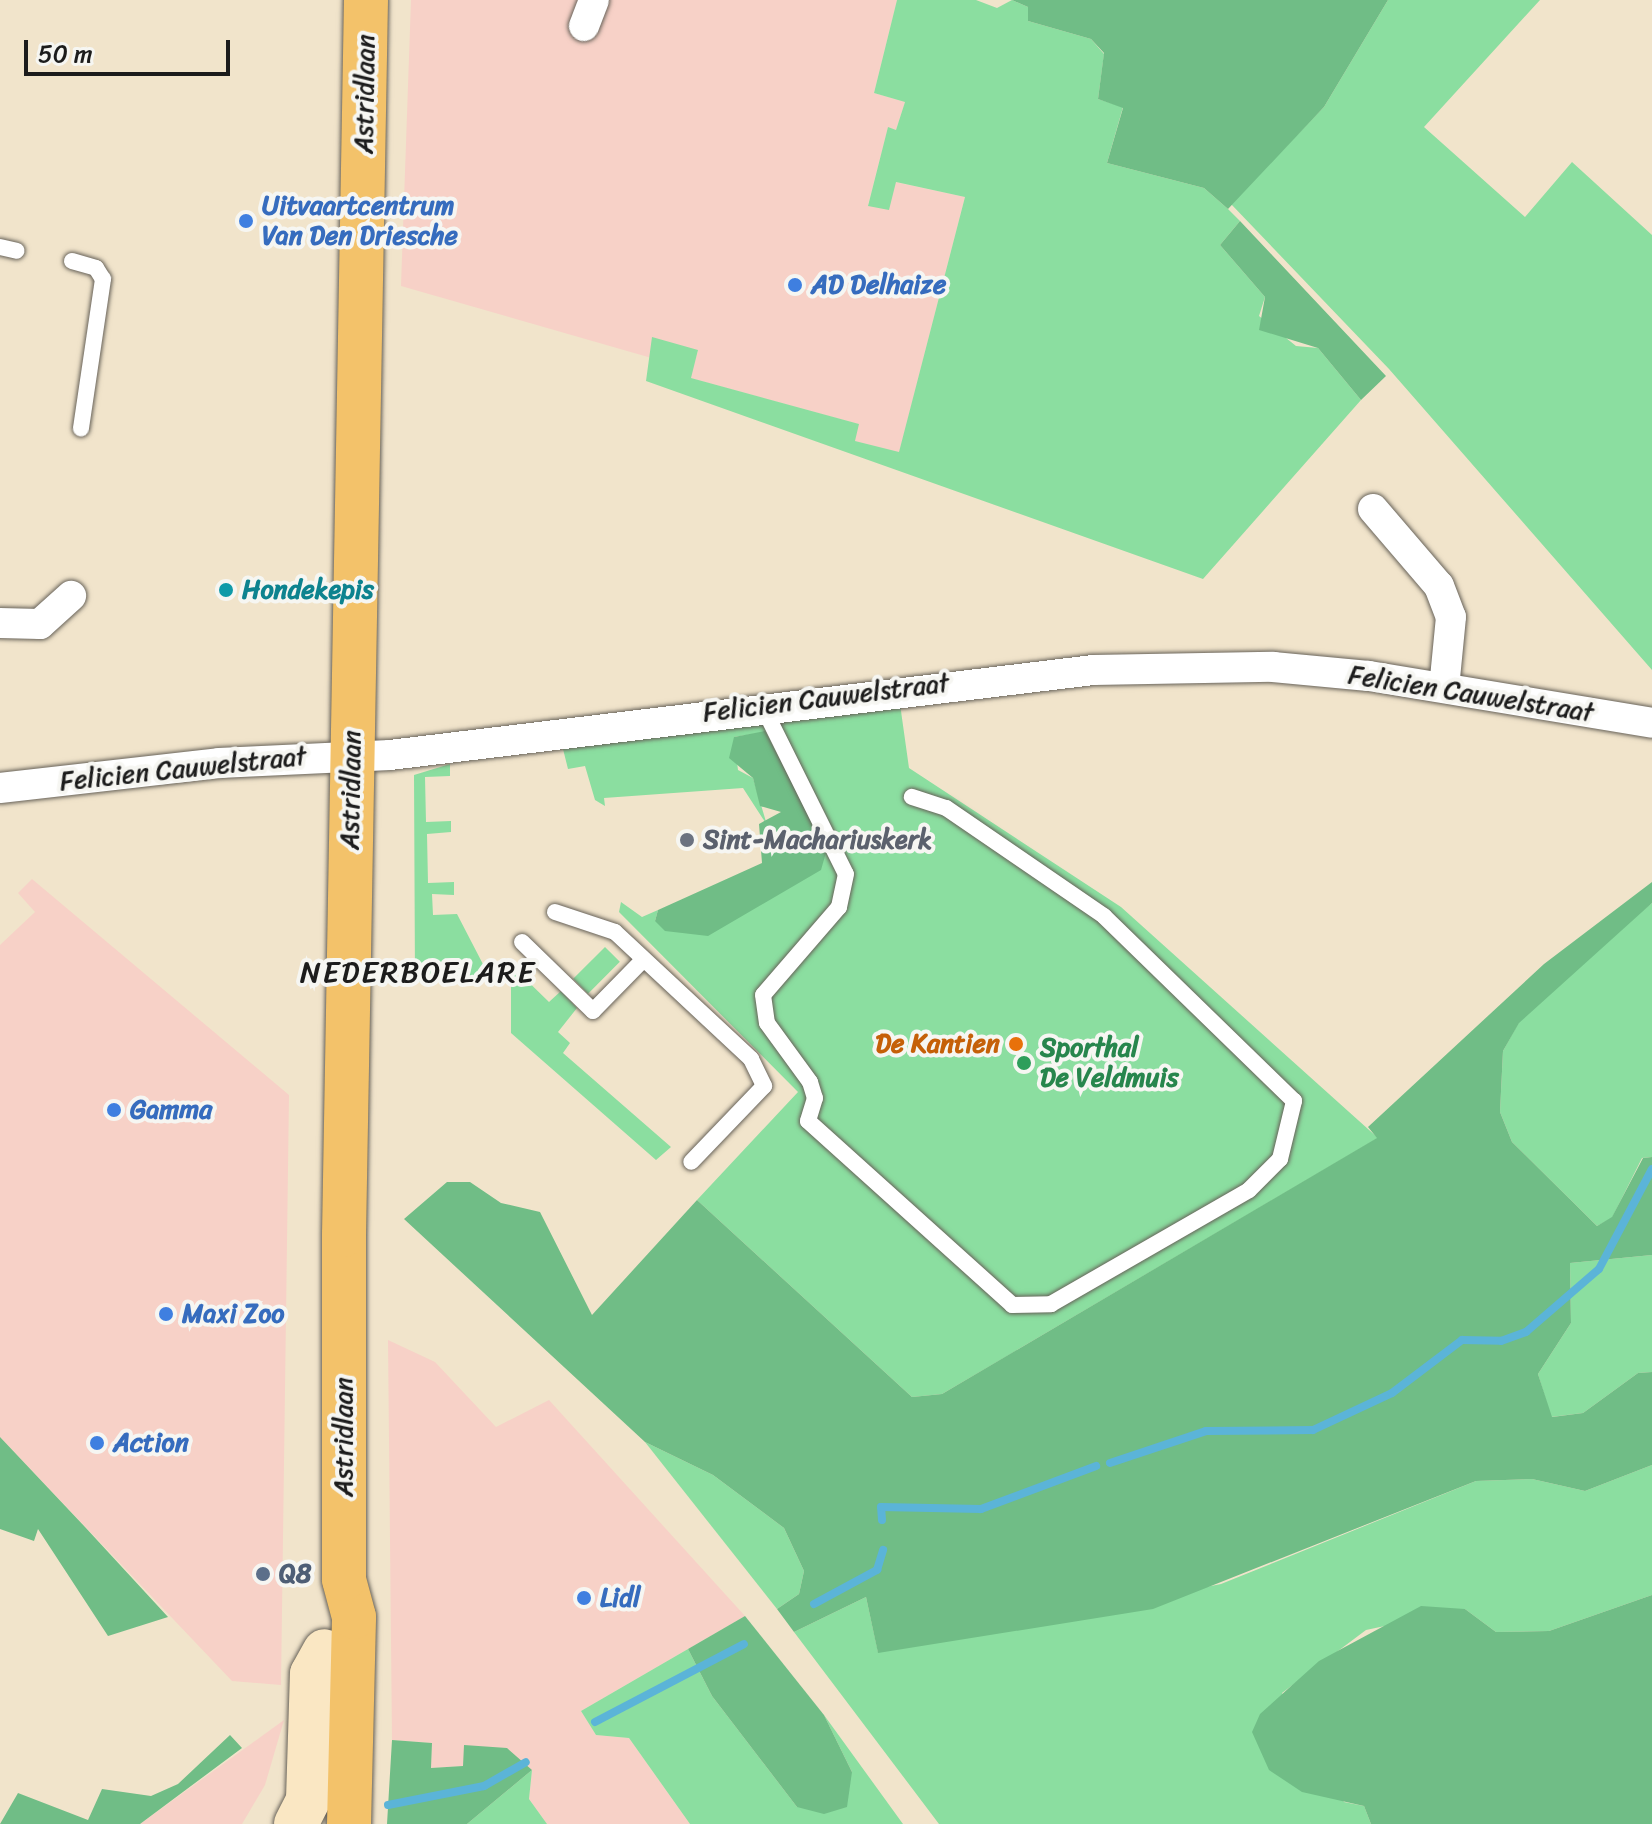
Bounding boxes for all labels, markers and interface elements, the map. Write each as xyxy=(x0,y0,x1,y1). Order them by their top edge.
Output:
scale bar xyxy=(28,24,234,74)
text: 50 m xyxy=(38,33,93,75)
street label: Astridlaan xyxy=(348,34,382,154)
place label: Uitvaartcentrum Van Den Driesche xyxy=(262,190,457,252)
marker: Uitvaartcentrum Van Den Driesche xyxy=(237,212,255,230)
place label: AD Delhaize xyxy=(811,269,946,301)
marker: AD Delhaize xyxy=(786,276,804,294)
place label: Hondekepis xyxy=(242,574,374,606)
marker: Hondekepis xyxy=(217,581,235,599)
street label: Felicien Cauwelstraat xyxy=(1347,659,1595,729)
street label: Felicien Cauwelstraat xyxy=(702,667,950,729)
street label: Astridlaan xyxy=(334,730,368,850)
street label: Felicien Cauwelstraat xyxy=(59,741,307,797)
place label: Sint-Machariuskerk xyxy=(703,824,932,856)
marker: Sint-Machariuskerk xyxy=(678,831,696,849)
district label: NEDERBOELARE xyxy=(300,954,536,990)
place label: De Kantien xyxy=(876,1028,1000,1060)
place label: Sporthal De Veldmuis xyxy=(1040,1032,1177,1094)
marker: De Kantien xyxy=(1007,1035,1025,1053)
marker: Sporthal De Veldmuis xyxy=(1015,1054,1033,1072)
place label: Gamma xyxy=(130,1094,212,1126)
marker: Gamma xyxy=(105,1101,123,1119)
place label: Maxi Zoo xyxy=(182,1298,284,1330)
marker: Maxi Zoo xyxy=(157,1305,175,1323)
street label: Astridlaan xyxy=(328,1377,360,1497)
place label: Action xyxy=(113,1427,189,1459)
marker: Action xyxy=(88,1434,106,1452)
place label: Q8 xyxy=(279,1558,312,1590)
marker: Q8 xyxy=(254,1565,272,1583)
place label: Lidl xyxy=(600,1582,640,1614)
marker: Lidl xyxy=(575,1589,593,1607)

